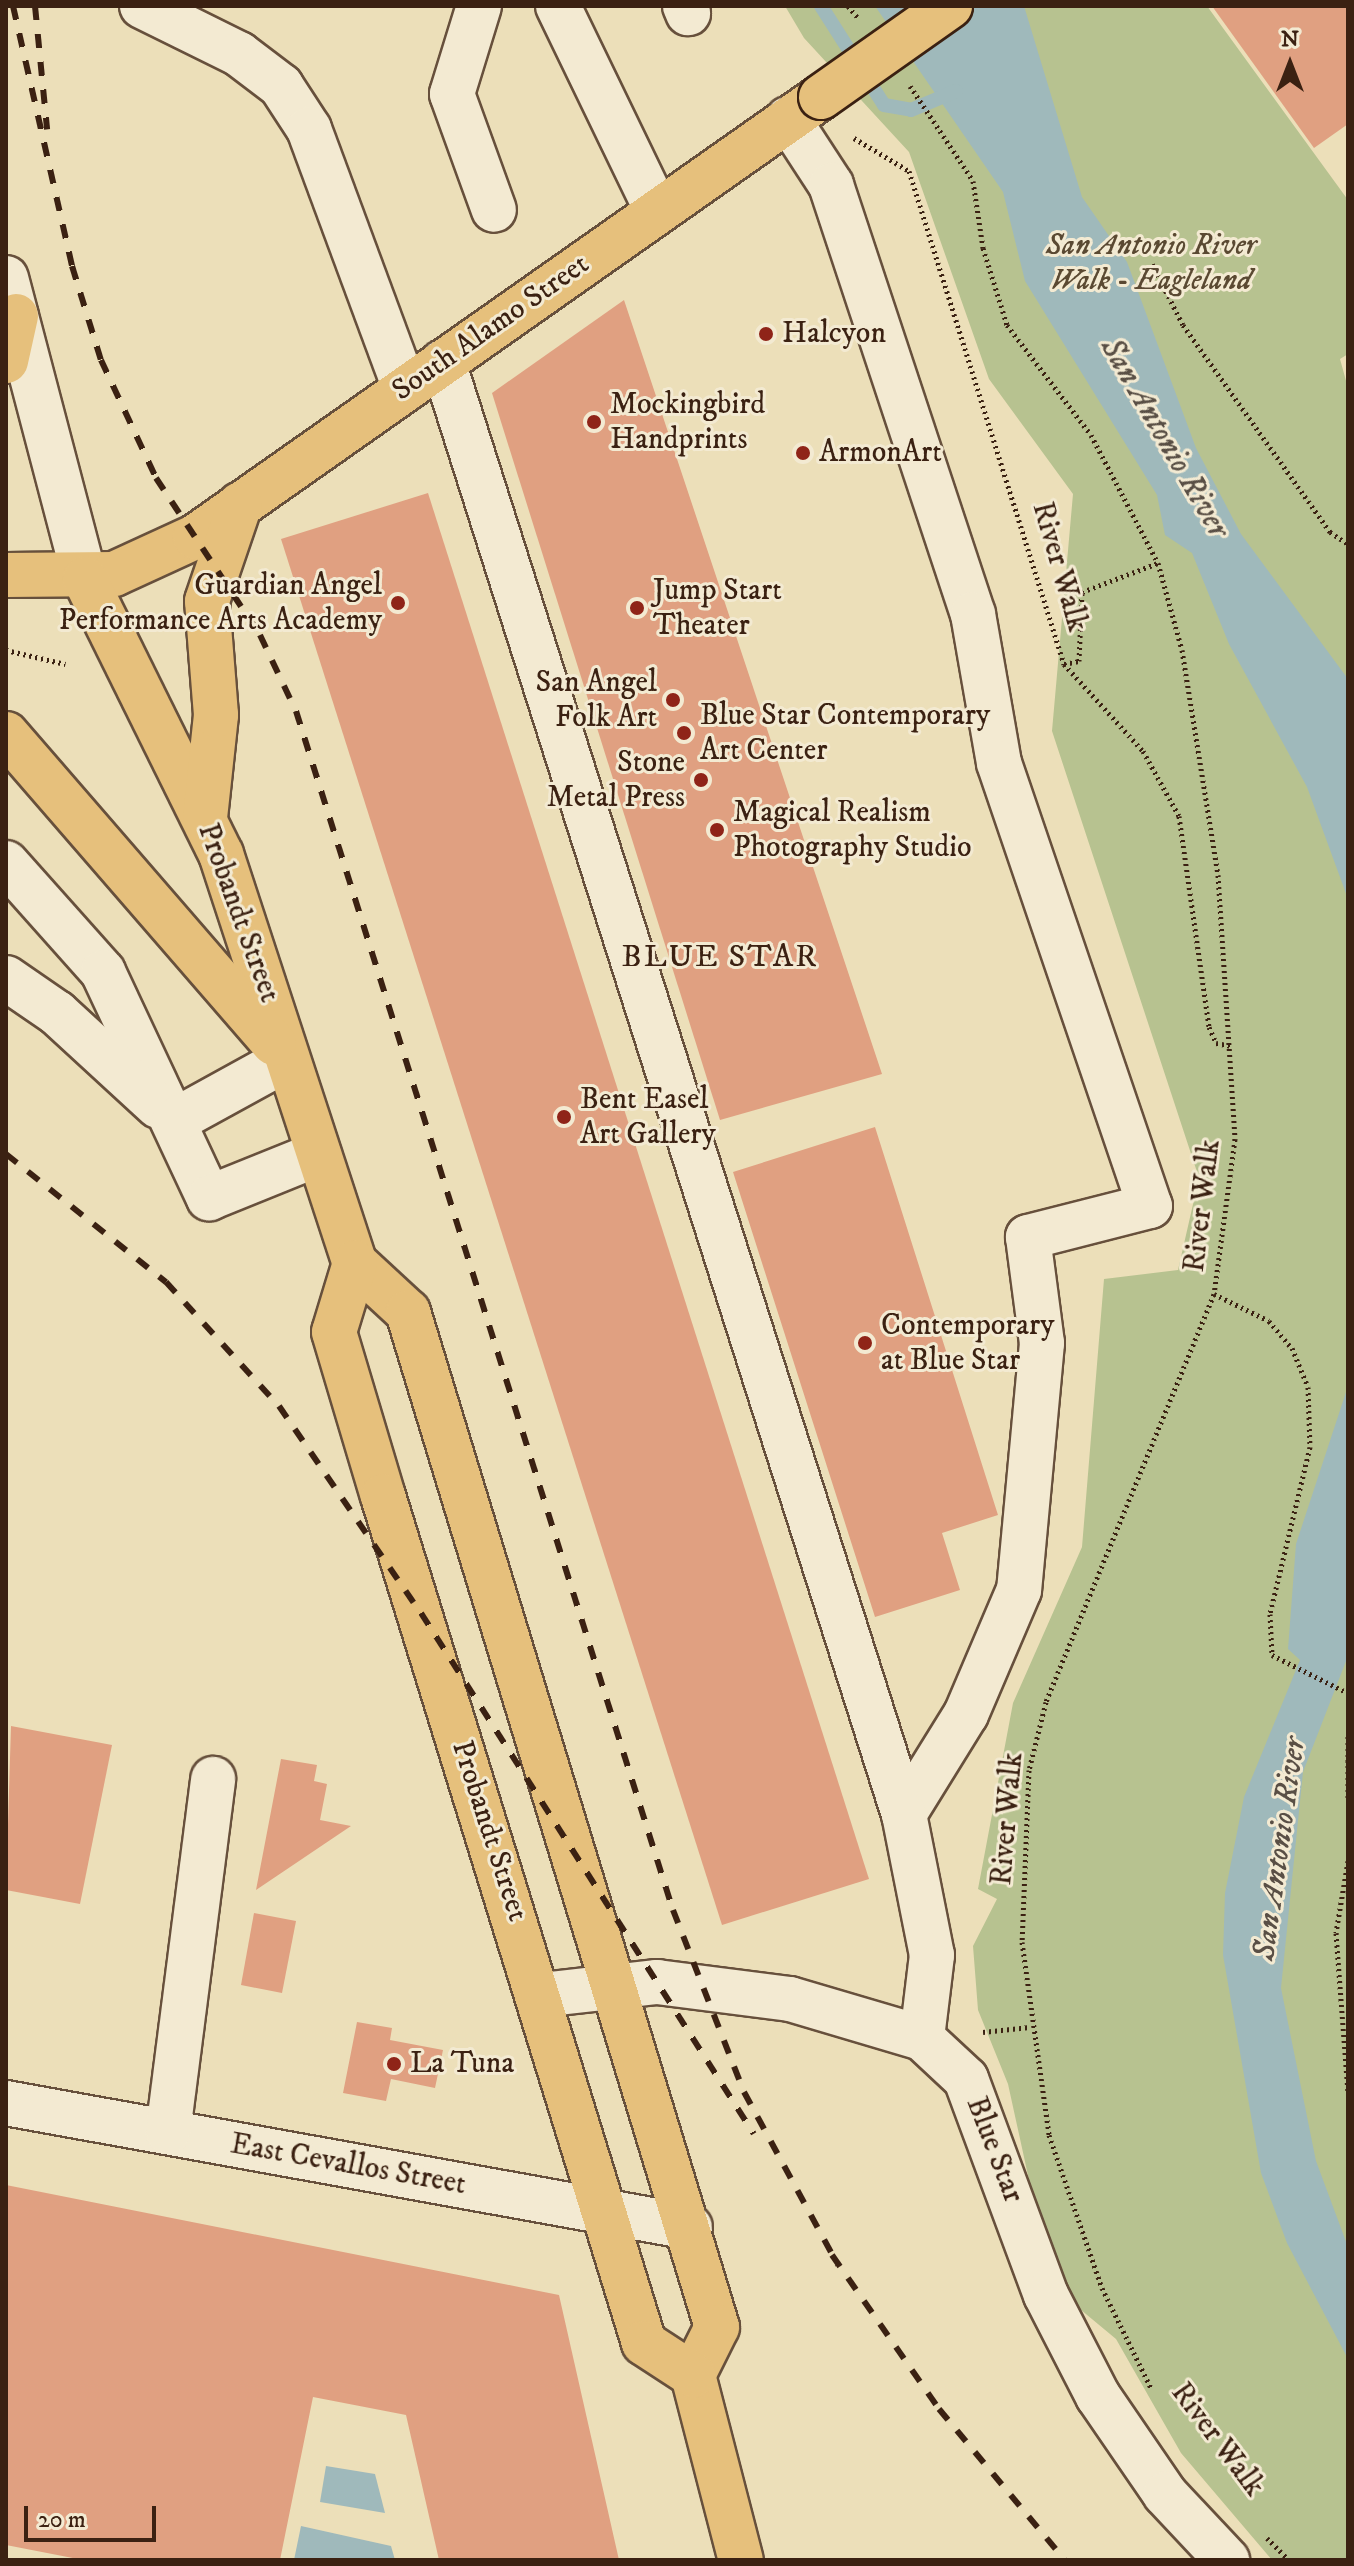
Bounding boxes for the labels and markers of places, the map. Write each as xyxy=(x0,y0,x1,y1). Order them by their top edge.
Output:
place label: Halcyon xyxy=(782,316,886,352)
marker: Halcyon xyxy=(757,325,775,343)
place label: Mockingbird Handprints xyxy=(610,387,765,458)
marker: Mockingbird Handprints xyxy=(585,413,603,431)
place label: ArmonArt xyxy=(819,435,942,471)
marker: ArmonArt xyxy=(794,444,812,462)
place label: Guardian Angel Performance Arts Academy xyxy=(59,568,382,638)
place label: Jump Start Theater xyxy=(653,573,782,644)
marker: Guardian Angel Performance Arts Academy xyxy=(389,594,407,612)
marker: Jump Start Theater xyxy=(628,599,646,617)
place label: San Angel Folk Art xyxy=(536,665,657,736)
marker: San Angel Folk Art xyxy=(664,691,682,709)
place label: Blue Star Contemporary Art Center xyxy=(700,698,990,768)
marker: Blue Star Contemporary Art Center xyxy=(675,724,693,742)
place label: Stone Metal Press xyxy=(547,745,685,816)
marker: Stone Metal Press xyxy=(692,771,710,789)
place label: Magical Realism Photography Studio xyxy=(733,795,972,866)
marker: Magical Realism Photography Studio xyxy=(708,821,726,839)
place label: Bent Easel Art Gallery xyxy=(580,1082,716,1152)
marker: Bent Easel Art Gallery xyxy=(555,1108,573,1126)
place label: Contemporary at Blue Star xyxy=(881,1308,1054,1378)
marker: Contemporary at Blue Star xyxy=(856,1334,874,1352)
place label: La Tuna xyxy=(410,2046,514,2082)
marker: La Tuna xyxy=(385,2055,403,2073)

